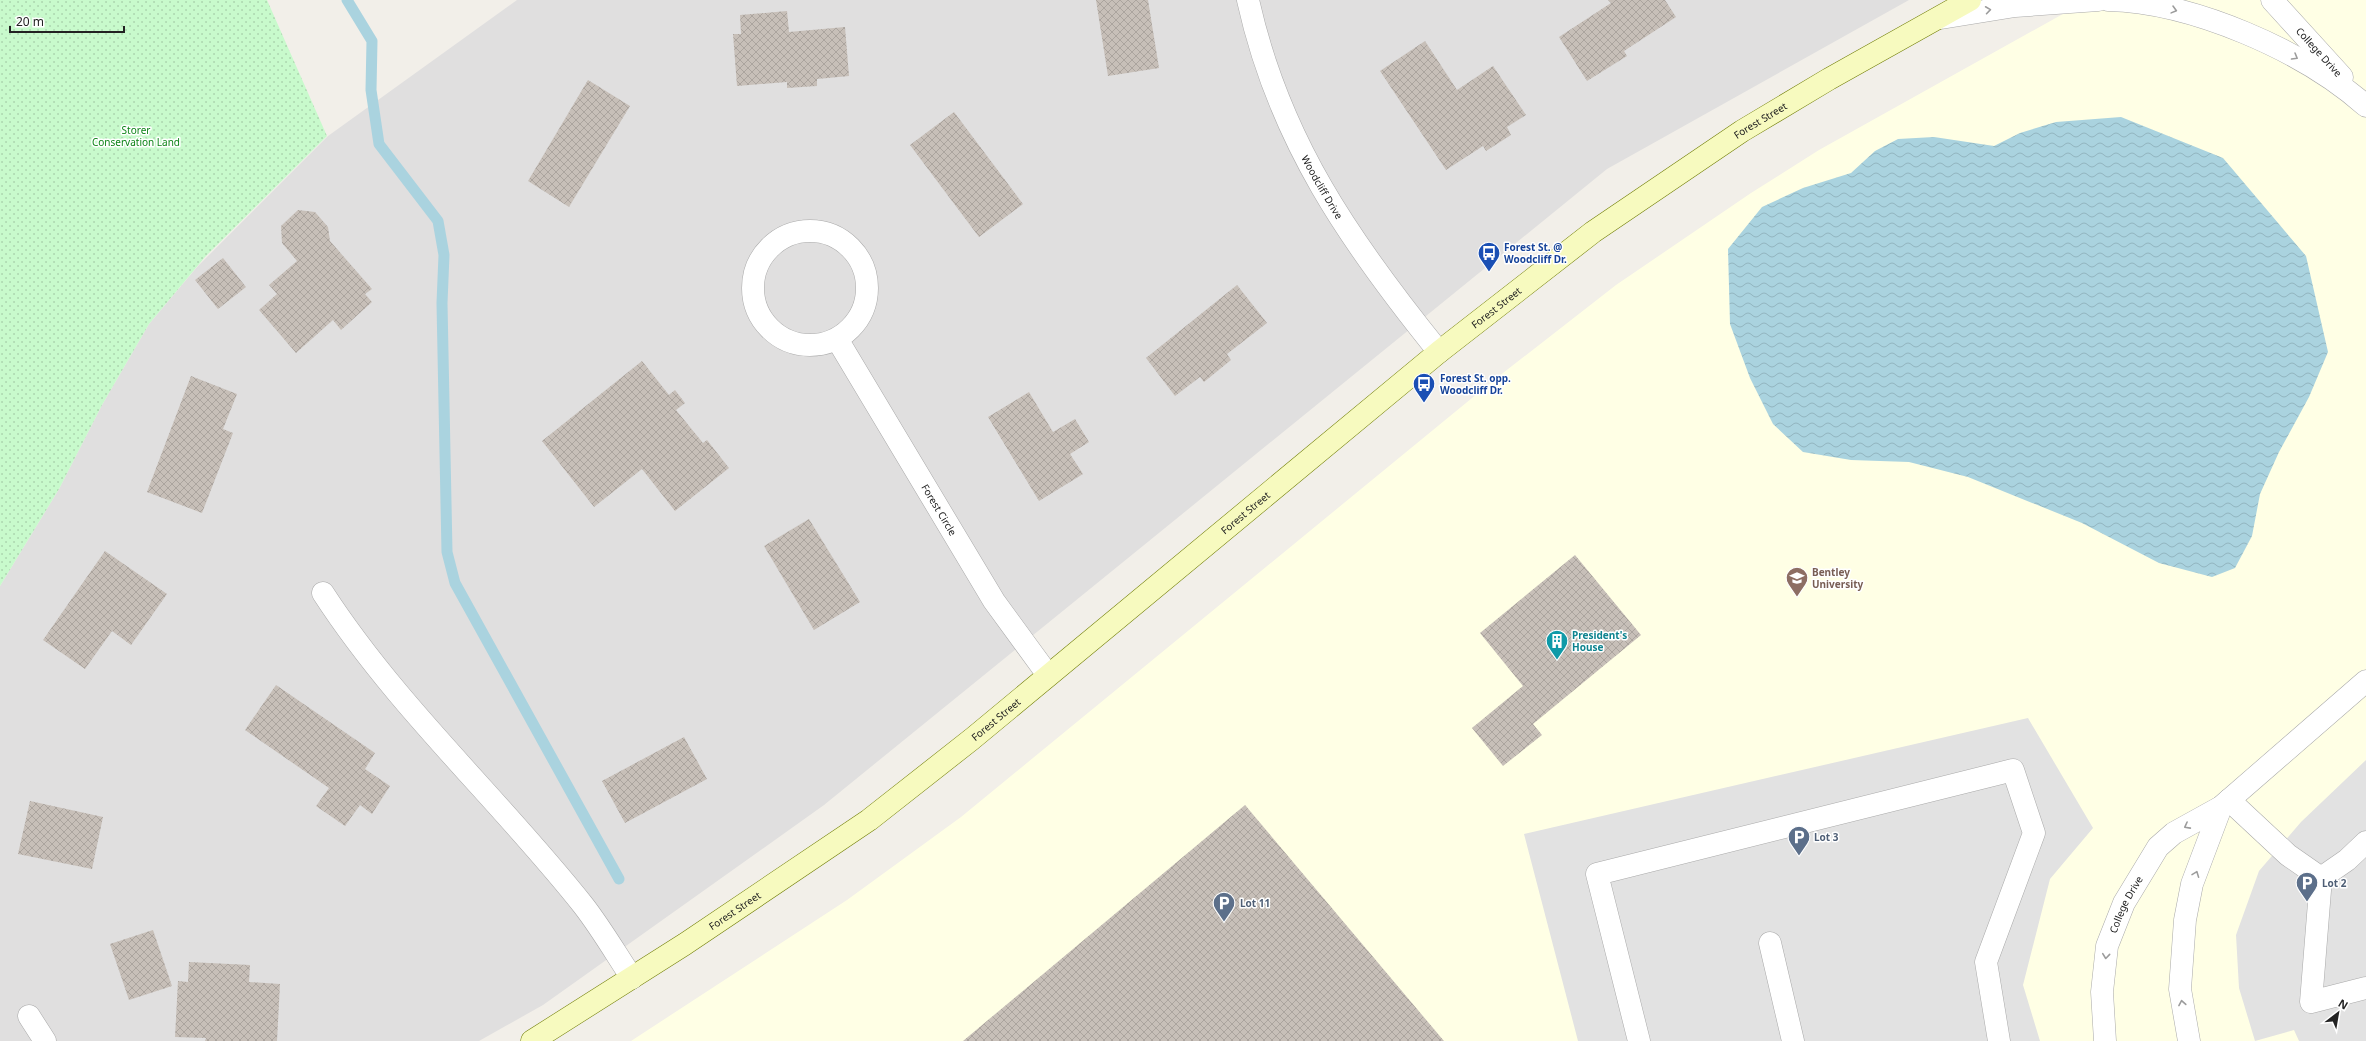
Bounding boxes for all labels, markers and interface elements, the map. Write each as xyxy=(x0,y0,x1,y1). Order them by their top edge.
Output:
one-way arrow xyxy=(2170,5,2177,14)
one-way arrow xyxy=(1985,6,1992,15)
scale bar xyxy=(10,8,124,34)
text: 20 m xyxy=(16,13,44,30)
street label: College Drive xyxy=(2293,24,2345,80)
one-way arrow xyxy=(2291,53,2298,60)
street label: Forest Street xyxy=(1731,99,1790,142)
park label: Storer Conservation Land xyxy=(92,123,180,149)
street label: Woodcliff Drive xyxy=(1298,153,1346,222)
bus stop icon: Forest St. @ Woodcliff Dr. xyxy=(1476,240,1502,273)
place label: Forest St. @ Woodcliff Dr. xyxy=(1504,240,1567,266)
street label: Forest Street xyxy=(1468,283,1524,331)
bus stop icon: Forest St. opp. Woodcliff Dr. xyxy=(1411,371,1437,404)
place label: Forest St. opp. Woodcliff Dr. xyxy=(1440,371,1511,397)
street label: Forest Circle xyxy=(918,481,960,538)
street label: Forest Street xyxy=(1218,488,1273,537)
school or university icon: Bentley University xyxy=(1784,565,1810,598)
place label: Bentley University xyxy=(1812,565,1864,591)
building icon: President's House xyxy=(1544,628,1570,661)
place label: President's House xyxy=(1572,628,1627,654)
street label: Forest Street xyxy=(968,695,1024,744)
one-way arrow xyxy=(2184,821,2191,828)
parking icon: Lot 3 xyxy=(1786,824,1812,857)
place label: Lot 3 xyxy=(1814,830,1839,844)
parking icon: Lot 2 xyxy=(2294,870,2320,903)
one-way arrow xyxy=(2191,871,2200,878)
street label: College Drive xyxy=(2106,873,2146,935)
place label: Lot 2 xyxy=(2322,876,2347,890)
street label: Forest Street xyxy=(706,888,764,933)
parking icon: Lot 11 xyxy=(1211,890,1237,923)
place label: Lot 11 xyxy=(1240,896,1270,910)
one-way arrow xyxy=(2102,953,2111,959)
north arrow xyxy=(2318,993,2358,1033)
text: N xyxy=(2336,995,2351,1013)
one-way arrow xyxy=(2178,999,2187,1006)

